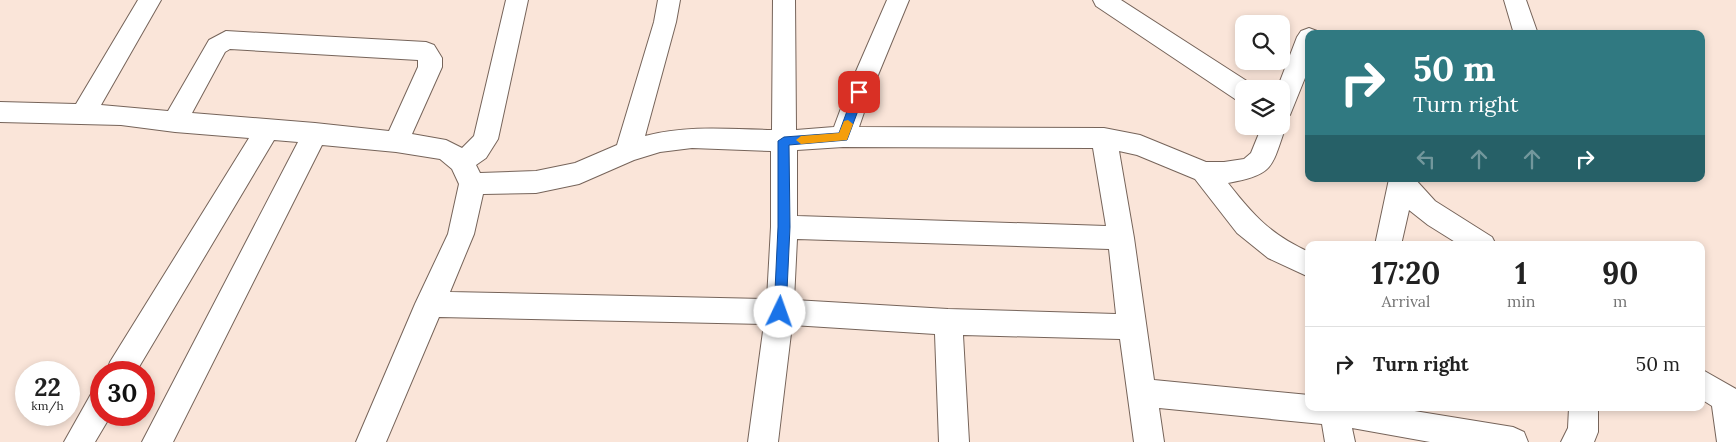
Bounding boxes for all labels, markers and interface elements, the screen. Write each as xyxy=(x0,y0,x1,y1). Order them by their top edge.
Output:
map controls xyxy=(1235,15,1290,135)
button: search xyxy=(1235,15,1290,70)
text: 50 m xyxy=(1413,46,1496,91)
icon: right xyxy=(1330,50,1395,115)
pin xyxy=(838,71,880,113)
icon: arrive xyxy=(845,78,873,106)
button: layers xyxy=(1235,80,1290,135)
text: Turn right xyxy=(1413,90,1518,118)
icon: left xyxy=(1412,145,1440,173)
icon: ahead xyxy=(1465,145,1493,173)
icon: ahead xyxy=(1518,145,1546,173)
icon: right xyxy=(1571,145,1599,173)
text: 17:20 xyxy=(1372,254,1440,292)
text: 1 xyxy=(1515,254,1527,292)
text: 90 xyxy=(1602,254,1638,292)
position arrow xyxy=(753,285,805,337)
text: Arrival xyxy=(1382,291,1430,311)
text: min xyxy=(1507,291,1535,311)
text: m xyxy=(1613,291,1627,311)
icon: right xyxy=(1330,350,1358,378)
text: Turn right xyxy=(1373,352,1469,376)
text: 50 m xyxy=(1636,352,1680,376)
speed limit sign: 30 xyxy=(90,361,155,426)
text: 22 xyxy=(34,371,61,403)
text: km/h xyxy=(31,398,64,413)

